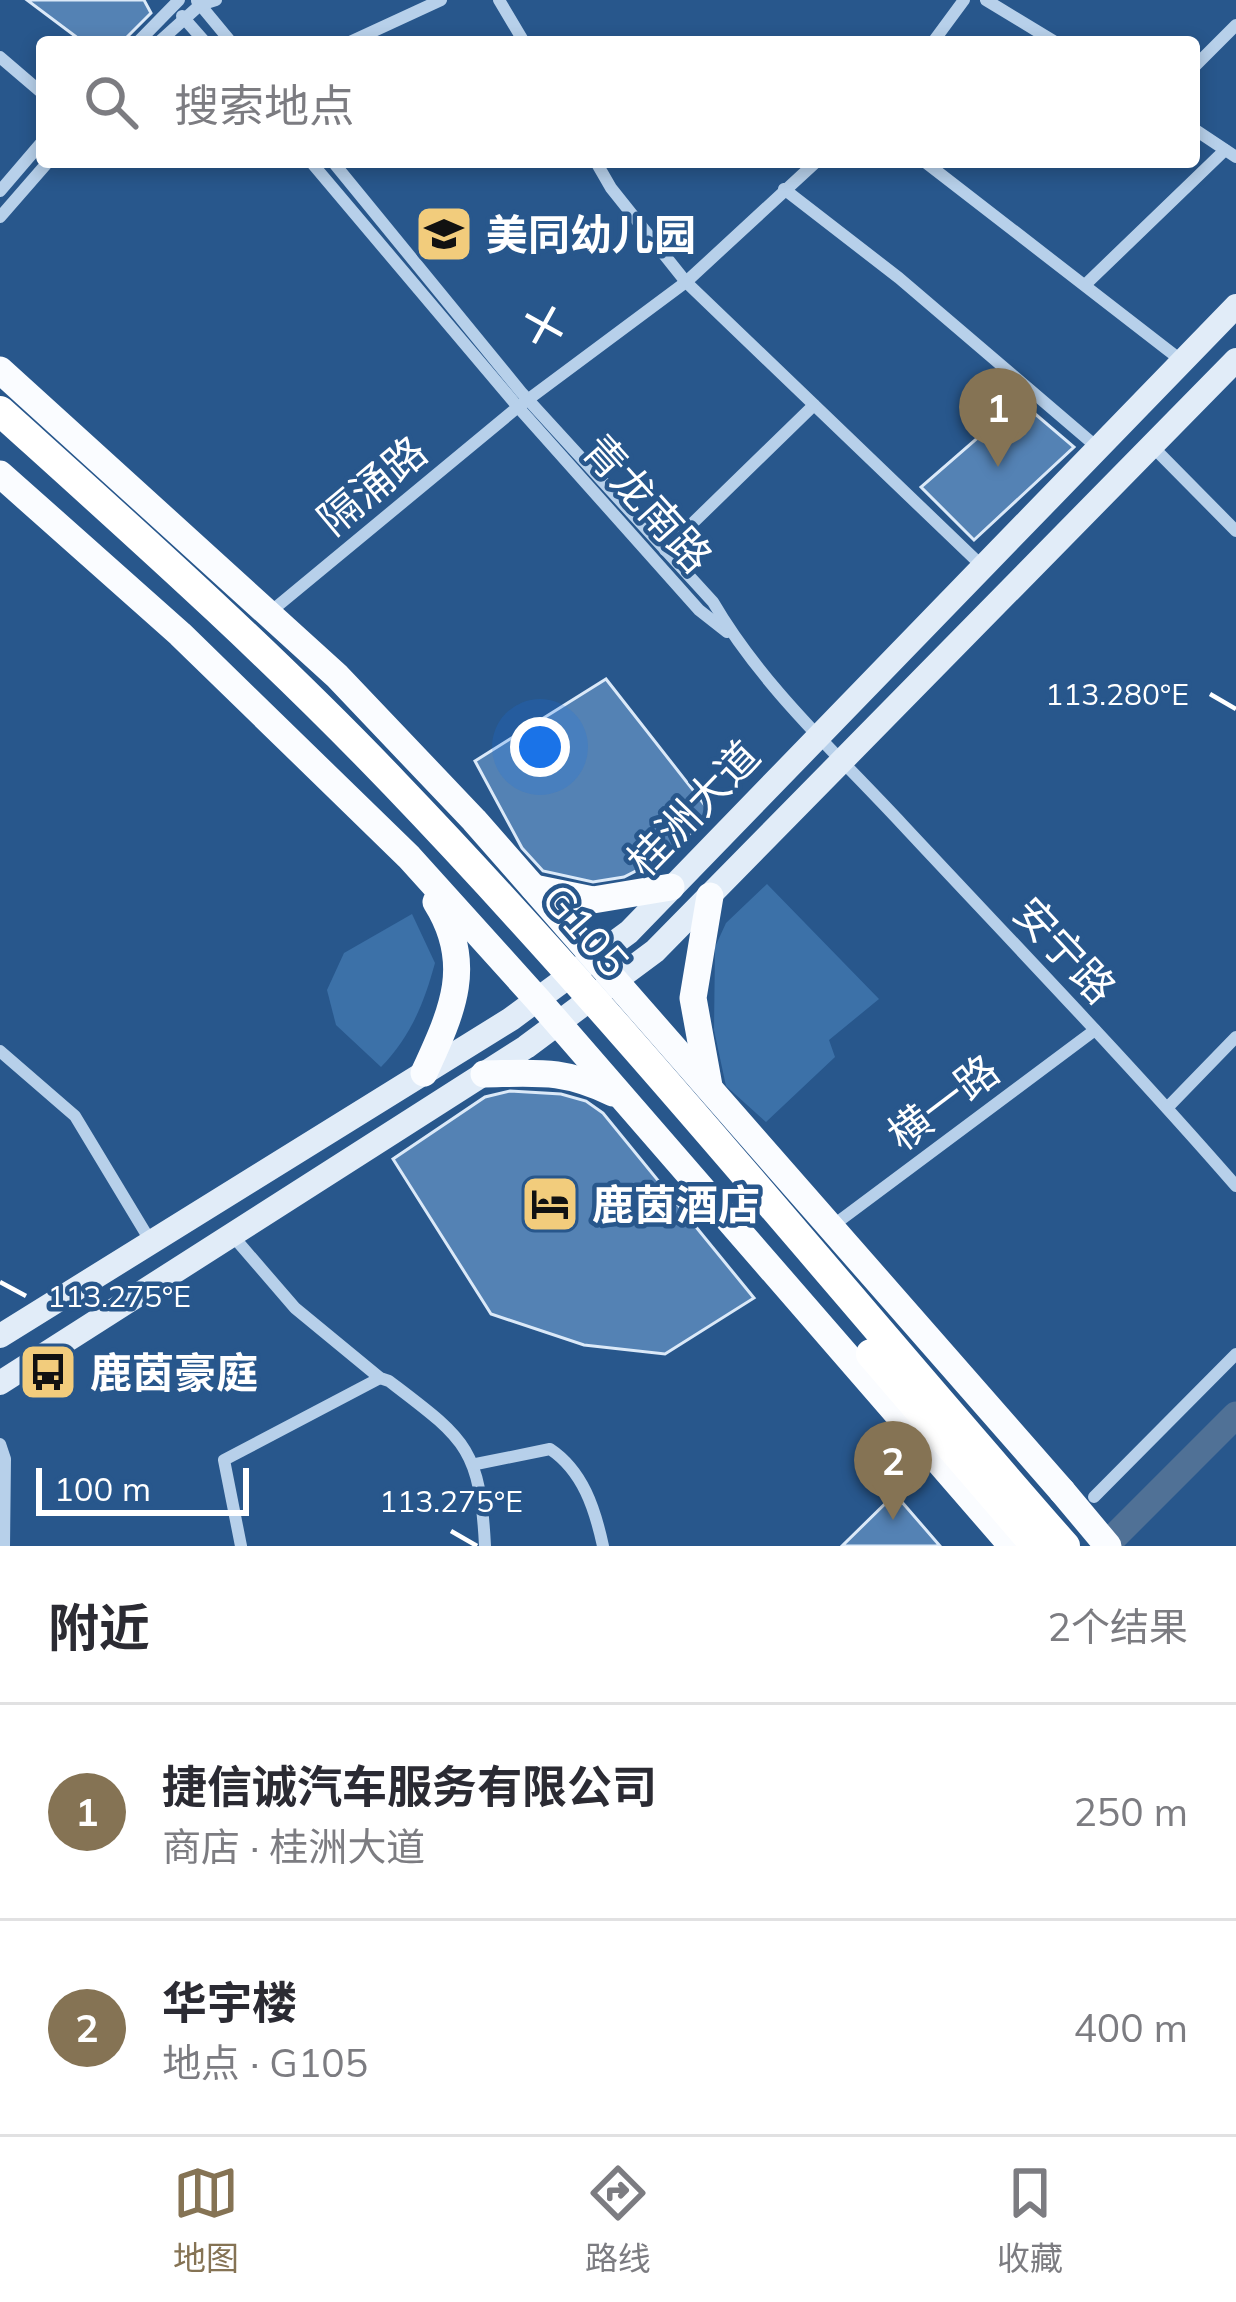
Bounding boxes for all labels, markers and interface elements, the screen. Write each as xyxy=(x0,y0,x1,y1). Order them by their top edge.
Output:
search box xyxy=(36,36,1200,168)
icon: search xyxy=(78,69,144,135)
text: 搜索地点 xyxy=(174,77,354,133)
school or university icon: 美同幼儿园 xyxy=(413,203,475,265)
place label: 美同幼儿园 xyxy=(486,208,696,261)
pin: 1 xyxy=(959,368,1037,467)
street label: 青龙南路 xyxy=(572,423,724,583)
street label: 隔涌路 xyxy=(307,424,437,546)
text: 113.280°E xyxy=(1045,675,1189,713)
your location xyxy=(510,717,570,777)
street label: 桂洲大道 xyxy=(616,729,770,887)
street label: G105 xyxy=(531,872,641,988)
street label: 安宁路 xyxy=(1003,886,1127,1014)
street label: 横一路 xyxy=(877,1043,1009,1161)
hotel icon: 鹿茵酒店 xyxy=(519,1173,581,1235)
place label: 鹿茵酒店 xyxy=(592,1178,760,1231)
text: 113.275°E xyxy=(47,1277,191,1315)
bus stop icon: 鹿茵豪庭 xyxy=(17,1341,79,1403)
place label: 鹿茵豪庭 xyxy=(90,1346,258,1399)
pin: 2 xyxy=(854,1421,932,1520)
scale bar xyxy=(36,1462,249,1515)
text: 100 m xyxy=(54,1468,151,1509)
text: 113.275°E xyxy=(379,1482,523,1520)
text: 附近 xyxy=(48,1595,150,1659)
text: 2个结果 xyxy=(1048,1602,1188,1651)
text: 捷信诚汽车服务有限公司 xyxy=(162,1758,657,1814)
text: 1 xyxy=(75,1787,99,1836)
text: 250 m xyxy=(1073,1787,1188,1836)
text: 商店 · 桂洲大道 xyxy=(162,1822,425,1871)
text: 华宇楼 xyxy=(162,1974,297,2030)
text: 2 xyxy=(75,2003,99,2052)
text: 400 m xyxy=(1073,2003,1188,2052)
text: 地点 · G105 xyxy=(162,2038,368,2087)
tab: 地图 xyxy=(173,2160,239,2280)
tab: 路线 xyxy=(585,2160,651,2280)
tab: 收藏 xyxy=(997,2160,1063,2280)

